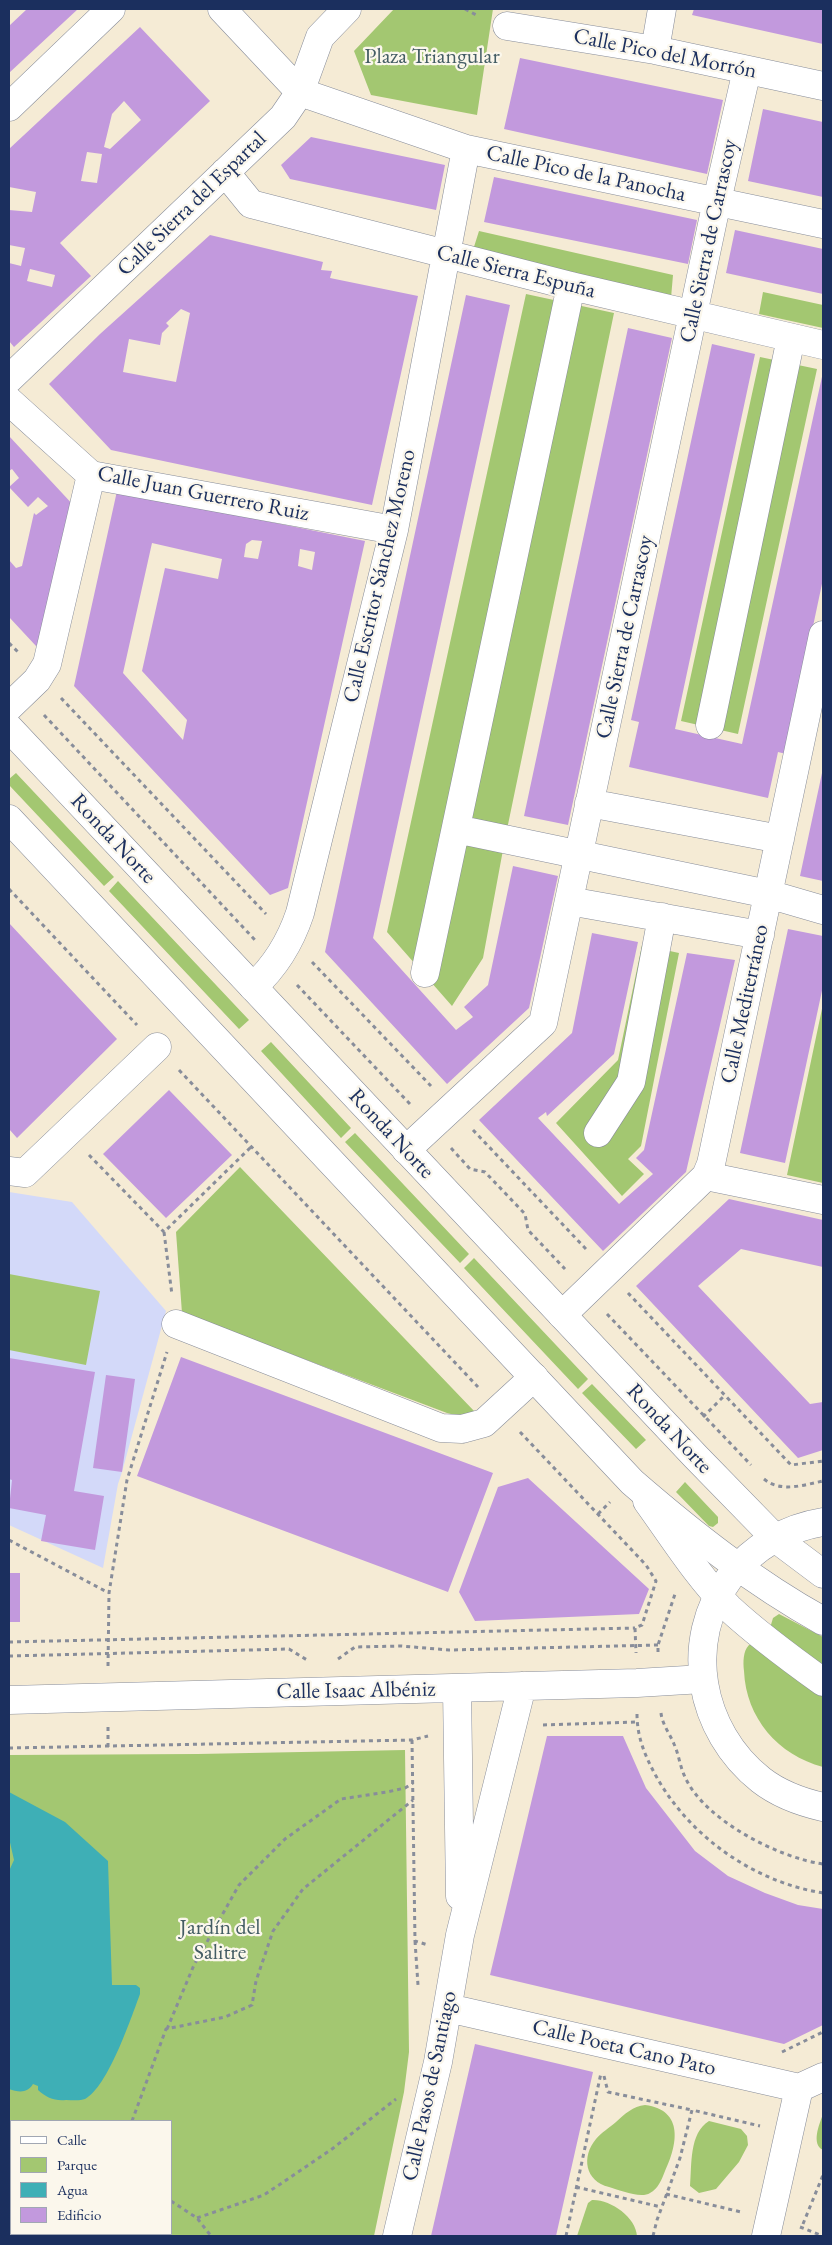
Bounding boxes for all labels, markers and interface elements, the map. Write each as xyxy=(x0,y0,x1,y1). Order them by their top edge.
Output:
street label: Calle Pico del Morrón xyxy=(571,23,759,85)
park label: Plaza Triangular xyxy=(364,44,500,70)
street label: Calle Sierra del Espartal xyxy=(112,126,272,282)
street label: Calle Sierra de Carrascoy xyxy=(675,137,743,345)
street label: Calle Pico de la Panocha xyxy=(484,140,688,208)
street label: Calle Sierra Espuña xyxy=(434,239,598,305)
street label: Calle Escritor Sánchez Moreno xyxy=(338,447,422,705)
street label: Calle Juan Guerrero Ruiz xyxy=(95,461,311,527)
street label: Calle Sierra de Carrascoy xyxy=(591,533,659,741)
street label: Ronda Norte xyxy=(65,788,161,890)
street label: Calle Mediterráneo xyxy=(715,922,775,1086)
street label: Ronda Norte xyxy=(343,1083,439,1185)
street label: Ronda Norte xyxy=(621,1378,717,1480)
street label: Calle Isaac Albéniz xyxy=(276,1676,436,1706)
park label: Jardín del Salitre xyxy=(179,1915,261,1966)
street label: Calle Pasos de Santiago xyxy=(397,1989,463,2183)
street label: Calle Poeta Cano Pato xyxy=(530,2014,718,2082)
legend xyxy=(10,2120,172,2235)
text: Calle xyxy=(57,2130,87,2149)
text: Parque xyxy=(57,2155,97,2174)
text: Agua xyxy=(57,2180,88,2199)
text: Edificio xyxy=(57,2205,101,2224)

